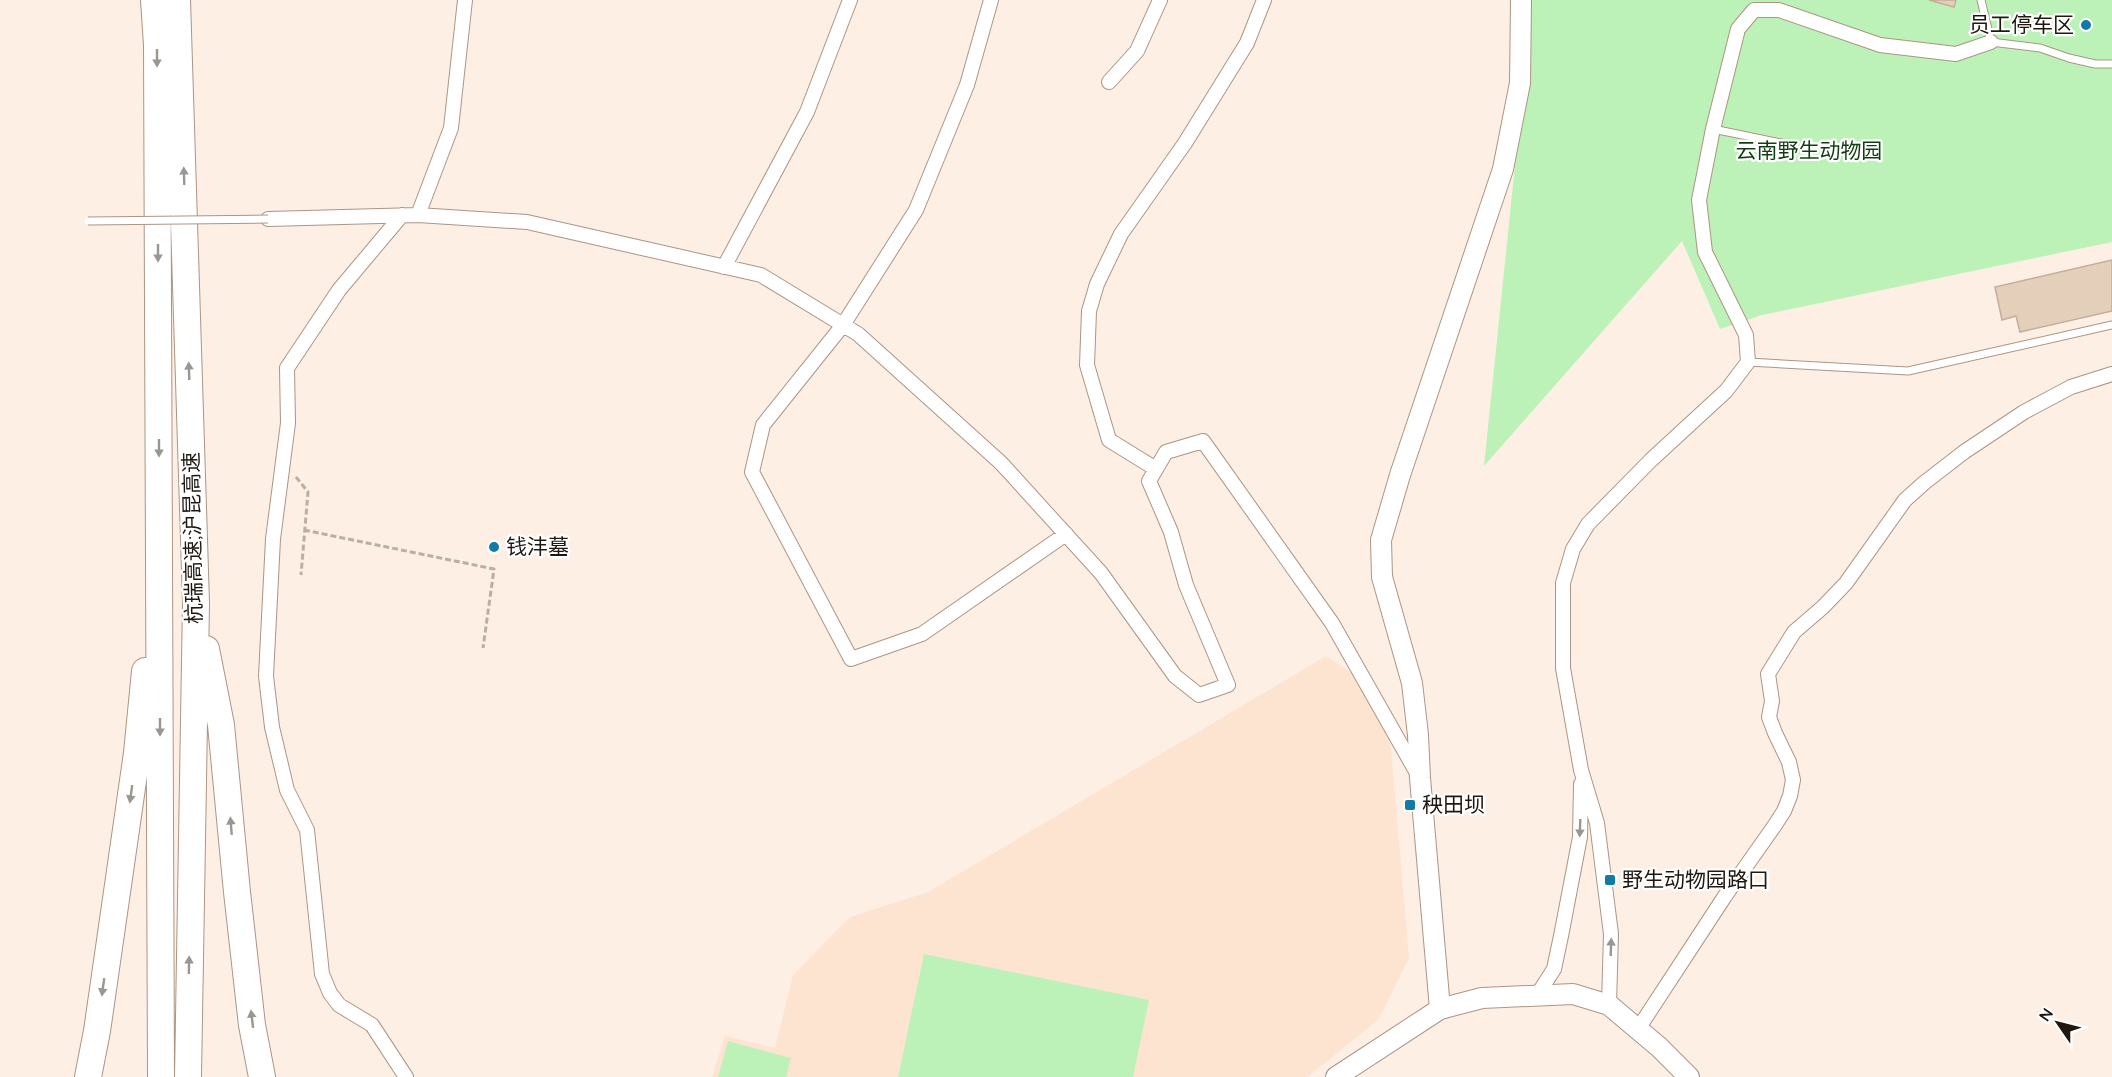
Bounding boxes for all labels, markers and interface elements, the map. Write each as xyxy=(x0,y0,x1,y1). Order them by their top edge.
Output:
place label: 员工停车区 xyxy=(1969,11,2074,37)
marker: 员工停车区 xyxy=(2079,18,2093,32)
one-way arrow xyxy=(152,49,162,68)
park label: 云南野生动物园 xyxy=(1736,137,1883,163)
one-way arrow xyxy=(179,167,188,186)
one-way arrow xyxy=(153,244,163,263)
one-way arrow xyxy=(185,362,194,381)
one-way arrow xyxy=(154,439,164,458)
street label: 杭瑞高速;沪昆高速 xyxy=(177,452,207,624)
place label: 钱沣墓 xyxy=(506,533,569,559)
marker: 钱沣墓 xyxy=(487,540,501,554)
one-way arrow xyxy=(155,718,165,737)
one-way arrow xyxy=(127,785,136,804)
place label: 秧田坝 xyxy=(1422,791,1485,817)
marker: 秧田坝 xyxy=(1403,798,1417,812)
one-way arrow xyxy=(226,816,236,835)
one-way arrow xyxy=(1575,819,1585,838)
place label: 野生动物园路口 xyxy=(1622,866,1769,892)
marker: 野生动物园路口 xyxy=(1603,873,1617,887)
one-way arrow xyxy=(1606,937,1616,956)
one-way arrow xyxy=(185,956,194,975)
one-way arrow xyxy=(99,978,108,997)
north arrow xyxy=(2028,993,2088,1053)
text: N xyxy=(2034,1004,2057,1025)
one-way arrow xyxy=(247,1010,257,1029)

